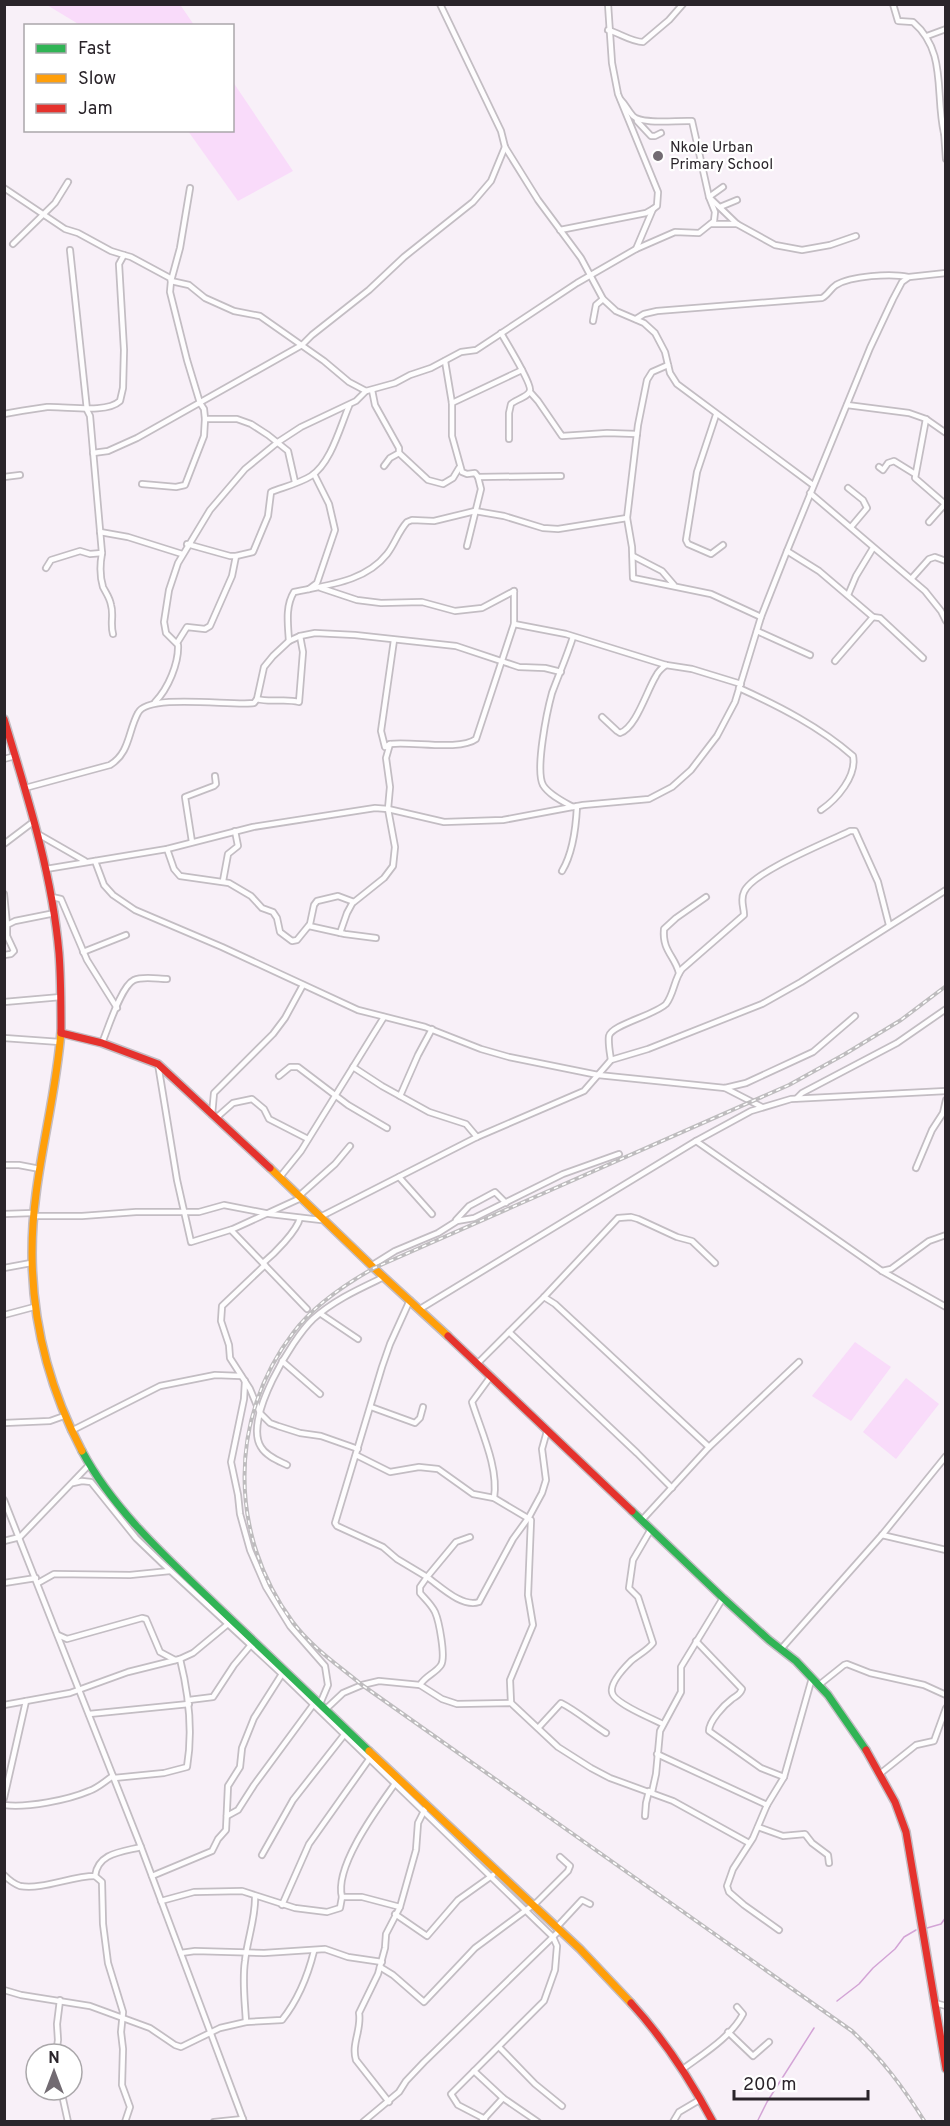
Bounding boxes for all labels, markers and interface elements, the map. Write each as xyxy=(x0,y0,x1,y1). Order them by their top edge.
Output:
legend xyxy=(24,24,234,132)
text: Fast xyxy=(78,38,111,61)
text: Slow xyxy=(78,68,116,91)
text: Jam xyxy=(78,98,113,121)
place label: Nkole Urban Primary School xyxy=(670,139,773,175)
marker: Nkole Urban Primary School xyxy=(651,149,665,163)
north arrow xyxy=(24,2042,84,2102)
text: N xyxy=(48,2049,60,2069)
scale bar xyxy=(734,2063,868,2101)
text: 200 m xyxy=(743,2074,796,2097)

